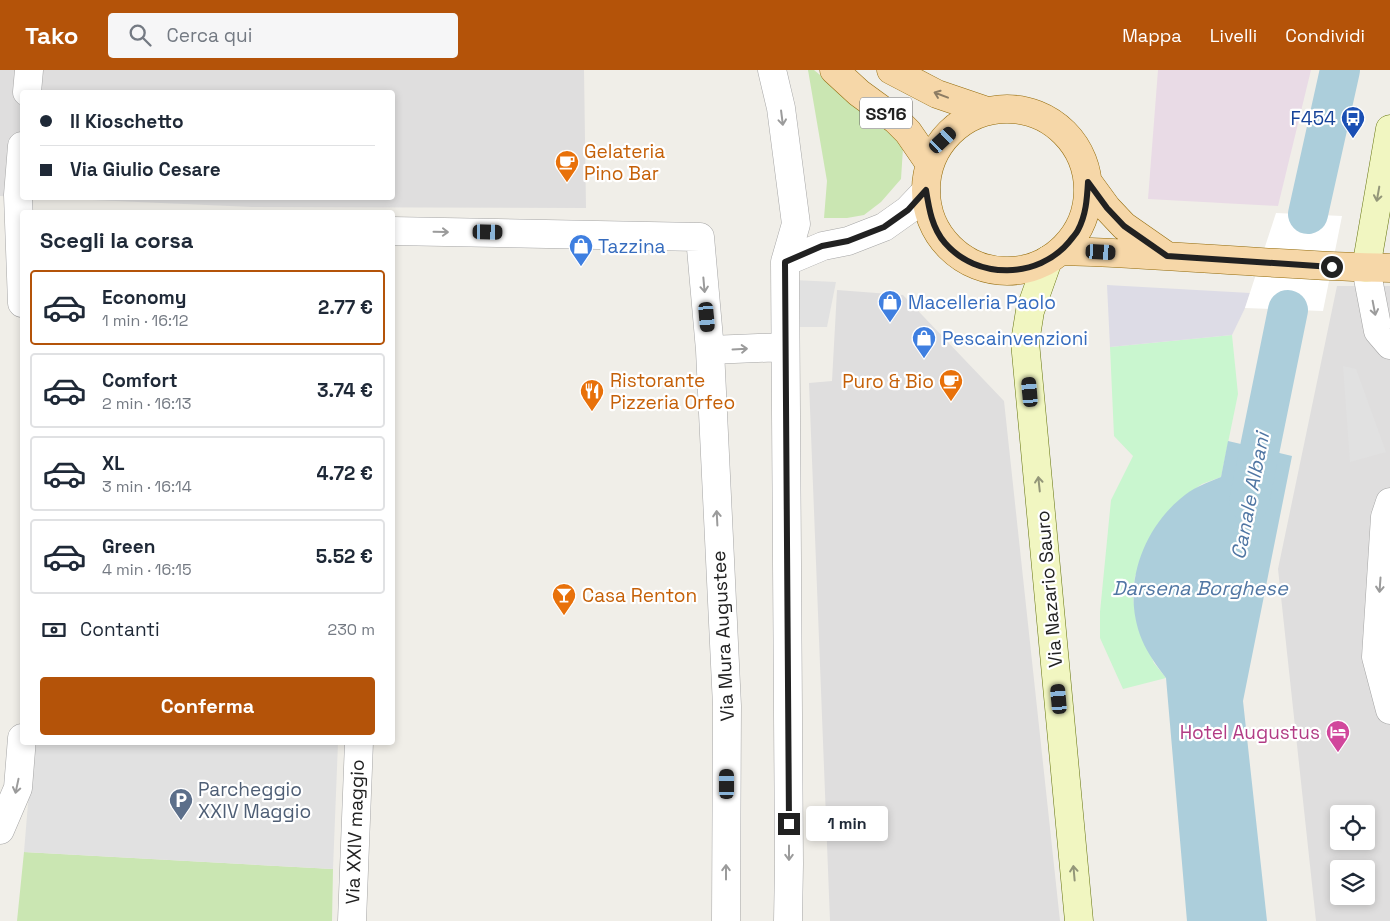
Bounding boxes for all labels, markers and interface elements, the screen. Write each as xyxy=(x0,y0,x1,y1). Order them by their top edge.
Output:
search box xyxy=(108,13,458,58)
text: Tako xyxy=(25,20,78,51)
icon: search xyxy=(126,21,154,49)
text: Cerca qui xyxy=(166,23,252,48)
text: Mappa xyxy=(1122,24,1182,47)
text: Livelli xyxy=(1210,24,1257,47)
text: Condividi xyxy=(1285,24,1365,47)
one-way arrow xyxy=(934,89,949,99)
road number: SS16 xyxy=(860,98,912,128)
bus stop icon: F454 xyxy=(1340,105,1366,139)
place label: F454 xyxy=(1291,106,1336,131)
text: Il Kioschetto xyxy=(70,109,184,134)
one-way arrow xyxy=(778,109,788,125)
car xyxy=(926,124,959,156)
place label: Gelateria Pino Bar xyxy=(584,139,665,186)
cafe icon: Gelateria Pino Bar xyxy=(554,149,580,183)
text: Via Giulio Cesare xyxy=(70,157,221,182)
one-way arrow xyxy=(1373,186,1383,202)
car xyxy=(472,224,503,240)
text: Scegli la corsa xyxy=(40,226,193,254)
one-way arrow xyxy=(433,227,449,236)
shop icon: Tazzina xyxy=(568,233,594,267)
place label: Tazzina xyxy=(598,234,666,259)
car xyxy=(1085,244,1116,260)
route start xyxy=(1321,256,1343,278)
one-way arrow xyxy=(700,277,709,293)
icon: car xyxy=(42,285,87,330)
text: Economy xyxy=(102,285,186,310)
shop icon: Macelleria Paolo xyxy=(877,289,903,323)
place label: Macelleria Paolo xyxy=(908,290,1056,315)
text: 2.77 € xyxy=(318,295,373,320)
one-way arrow xyxy=(1369,300,1379,316)
car xyxy=(698,301,715,333)
text: 1 min · 16:12 xyxy=(102,310,188,331)
shop icon: Pescainvenzioni xyxy=(911,325,937,359)
place label: Pescainvenzioni xyxy=(942,326,1088,351)
one-way arrow xyxy=(732,344,748,353)
icon: car xyxy=(42,368,87,413)
text: Comfort xyxy=(102,368,178,393)
place label: Ristorante Pizzeria Orfeo xyxy=(610,368,735,415)
cafe icon: Puro & Bio xyxy=(938,368,964,402)
place label: Puro & Bio xyxy=(842,369,934,394)
car xyxy=(1021,376,1038,408)
text: 3.74 € xyxy=(317,378,373,403)
restaurant icon: Ristorante Pizzeria Orfeo xyxy=(579,378,605,412)
text: 2 min · 16:13 xyxy=(102,393,191,414)
water label: Canale Albani xyxy=(1225,428,1275,562)
icon: car xyxy=(42,451,87,496)
text: XL xyxy=(102,451,125,476)
text: 4.72 € xyxy=(316,461,373,486)
text: 3 min · 16:14 xyxy=(102,476,192,497)
one-way arrow xyxy=(1034,476,1044,492)
street label: Via Nazario Sauro xyxy=(1030,509,1068,669)
one-way arrow xyxy=(713,510,722,526)
icon: car xyxy=(42,534,87,579)
text: Green xyxy=(102,534,155,559)
text: 5.52 € xyxy=(316,544,373,569)
street label: Via Mura Augustee xyxy=(706,550,740,722)
text: 4 min · 16:15 xyxy=(102,559,192,580)
water label: Darsena Borghese xyxy=(1112,575,1289,601)
one-way arrow xyxy=(1376,577,1385,593)
bar icon: Casa Renton xyxy=(551,582,577,616)
place label: Casa Renton xyxy=(582,583,697,608)
icon: cash xyxy=(40,616,68,644)
text: Contanti xyxy=(80,617,160,642)
text: 230 m xyxy=(328,619,375,640)
button: Conferma xyxy=(40,677,375,735)
car xyxy=(1050,683,1067,715)
hotel icon: Hotel Augustus xyxy=(1325,719,1351,753)
place label: Hotel Augustus xyxy=(1180,720,1320,745)
street label: Via XXIV maggio xyxy=(340,759,370,905)
car xyxy=(719,769,734,799)
one-way arrow xyxy=(12,777,22,793)
place label: Parcheggio XXIV Maggio xyxy=(198,777,311,824)
parking icon: Parcheggio XXIV Maggio xyxy=(168,787,194,821)
map controls xyxy=(1330,805,1375,905)
button: locate xyxy=(1330,805,1375,850)
callout: 1 min xyxy=(806,806,889,842)
route end xyxy=(778,813,800,835)
text: 1 min xyxy=(827,813,867,834)
one-way arrow xyxy=(784,844,794,861)
button: layers xyxy=(1330,860,1375,905)
one-way arrow xyxy=(721,865,731,881)
one-way arrow xyxy=(1069,865,1079,881)

